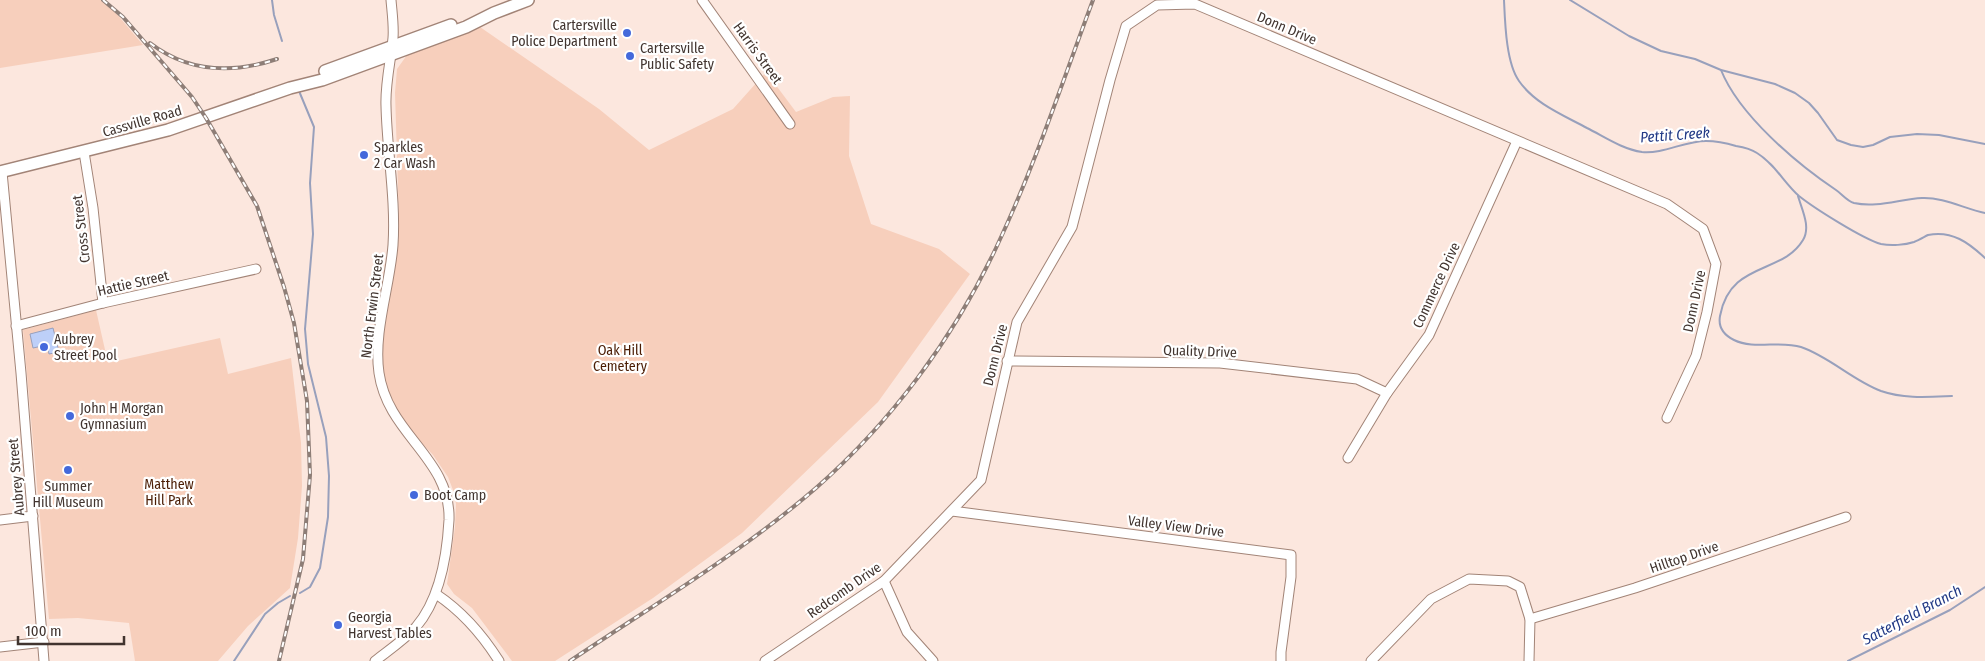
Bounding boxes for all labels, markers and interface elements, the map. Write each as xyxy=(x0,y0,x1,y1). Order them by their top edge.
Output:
street label: Donn Drive xyxy=(1254,8,1319,49)
place label: Cartersville Police Department xyxy=(511,17,617,50)
street label: Harris Street xyxy=(729,19,786,88)
marker: Cartersville Police Department xyxy=(621,27,633,39)
place label: Cartersville Public Safety xyxy=(640,40,715,73)
marker: Cartersville Public Safety xyxy=(624,50,636,62)
street label: Cassville Road xyxy=(101,102,184,141)
water label: Pettit Creek xyxy=(1639,124,1711,146)
place label: Sparkles 2 Car Wash xyxy=(374,139,436,172)
marker: Sparkles 2 Car Wash xyxy=(358,149,370,161)
street label: Cross Street xyxy=(69,194,94,264)
street label: Commerce Drive xyxy=(1409,240,1464,331)
street label: North Erwin Street xyxy=(358,252,387,359)
street label: Hattie Street xyxy=(96,267,171,300)
street label: Donn Drive xyxy=(1680,268,1709,334)
street label: Donn Drive xyxy=(980,322,1011,388)
place label: Aubrey Street Pool xyxy=(54,331,117,364)
marker: Aubrey Street Pool xyxy=(38,341,50,353)
park label: Oak Hill Cemetery xyxy=(593,342,648,375)
street label: Quality Drive xyxy=(1163,342,1237,361)
place label: John H Morgan Gymnasium xyxy=(80,400,164,433)
marker: John H Morgan Gymnasium xyxy=(64,410,76,422)
street label: Aubrey Street xyxy=(5,437,28,516)
marker: Summer Hill Museum xyxy=(62,464,74,476)
park label: Matthew Hill Park xyxy=(144,476,194,509)
place label: Summer Hill Museum xyxy=(33,478,103,511)
place label: Boot Camp xyxy=(424,487,486,504)
marker: Boot Camp xyxy=(408,489,420,501)
street label: Valley View Drive xyxy=(1127,512,1225,541)
street label: Hilltop Drive xyxy=(1648,538,1721,577)
street label: Redcomb Drive xyxy=(804,559,884,622)
water label: Satterfield Branch xyxy=(1858,581,1965,649)
place label: Georgia Harvest Tables xyxy=(348,609,432,642)
scale bar xyxy=(18,614,124,646)
marker: Georgia Harvest Tables xyxy=(332,619,344,631)
text: 100 m xyxy=(25,622,62,640)

